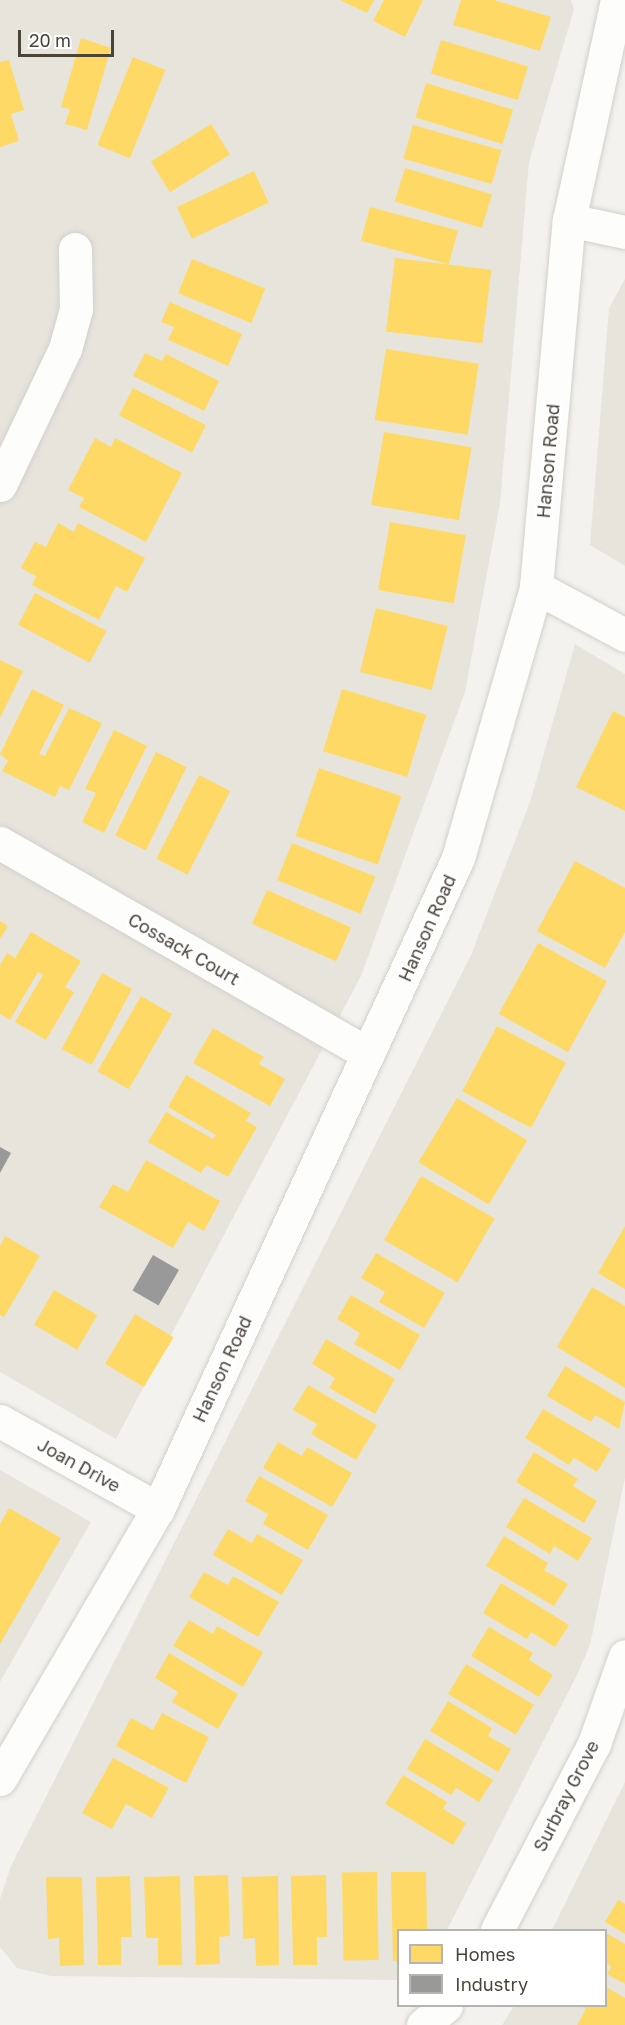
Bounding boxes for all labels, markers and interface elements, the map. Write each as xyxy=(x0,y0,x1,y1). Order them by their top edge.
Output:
scale bar xyxy=(21,18,117,56)
text: 20 m xyxy=(29,29,71,51)
street label: Hanson Road xyxy=(532,403,564,519)
street label: Hanson Road xyxy=(394,871,460,985)
street label: Cossack Court xyxy=(124,908,244,990)
street label: Hanson Road xyxy=(188,1312,256,1426)
street label: Joan Drive xyxy=(34,1433,124,1497)
street label: Surbray Grove xyxy=(529,1737,603,1855)
legend xyxy=(397,1929,607,2007)
text: Homes xyxy=(455,1943,515,1965)
text: Industry xyxy=(455,1973,528,1995)

